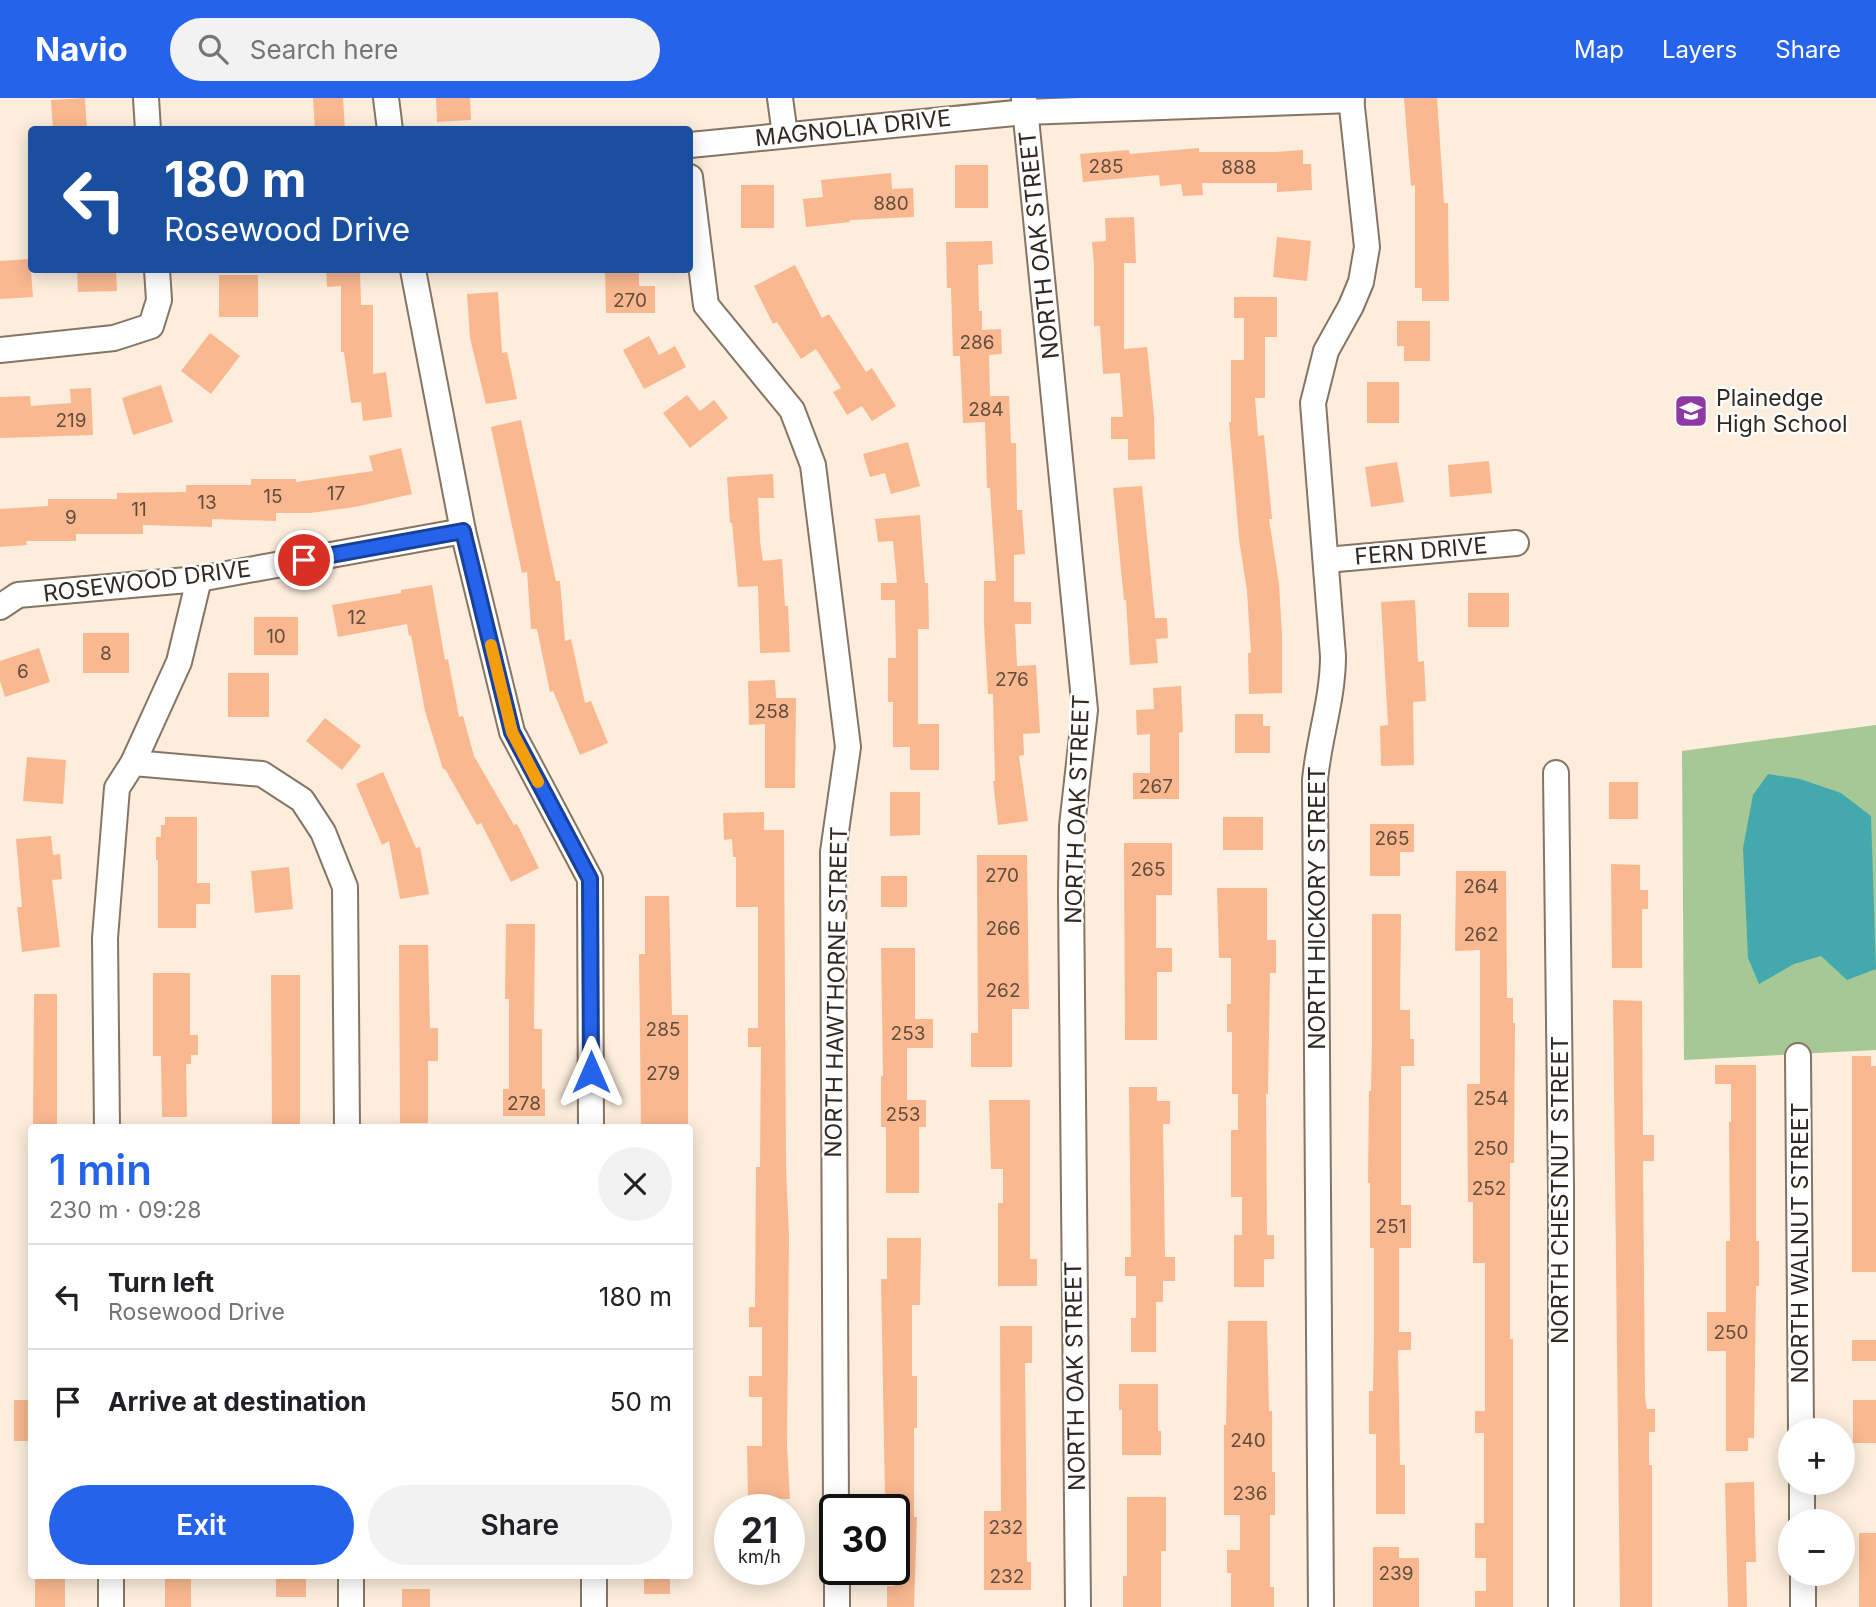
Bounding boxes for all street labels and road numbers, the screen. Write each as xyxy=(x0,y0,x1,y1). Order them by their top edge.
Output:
street label: MAGNOLIA DRIVE xyxy=(754,104,952,152)
street label: NORTH OAK STREET xyxy=(1013,129,1065,361)
street label: FERN DRIVE xyxy=(1353,531,1489,571)
street label: ROSEWOOD DRIVE xyxy=(41,554,253,608)
street label: NORTH OAK STREET xyxy=(1059,694,1095,924)
street label: NORTH HICKORY STREET xyxy=(1303,766,1331,1050)
street label: NORTH HAWTHORNE STREET xyxy=(819,826,853,1158)
street label: NORTH CHESTNUT STREET xyxy=(1546,1036,1574,1344)
street label: NORTH WALNUT STREET xyxy=(1786,1102,1814,1384)
street label: NORTH OAK STREET xyxy=(1059,1261,1091,1491)

